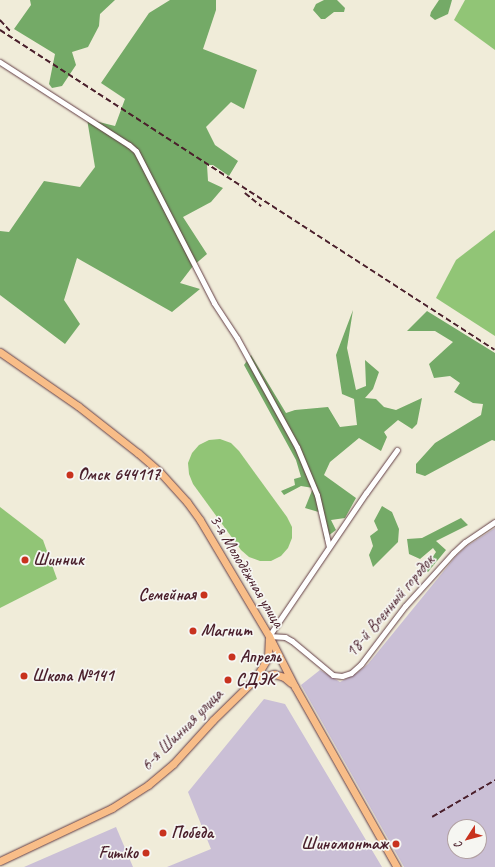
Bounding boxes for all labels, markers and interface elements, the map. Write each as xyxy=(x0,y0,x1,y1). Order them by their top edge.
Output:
place label: Омск 644117 xyxy=(78,465,160,485)
marker: Омск 644117 xyxy=(65,470,75,480)
street label: 3-я Молодёжная улица xyxy=(205,510,289,632)
place label: Шинник xyxy=(33,550,84,570)
street label: 18-й Военный городок xyxy=(341,551,439,661)
marker: Шинник xyxy=(20,555,30,565)
place label: Семейная xyxy=(139,585,196,605)
marker: Семейная xyxy=(199,590,209,600)
place label: Магнит xyxy=(201,621,252,641)
marker: Магнит xyxy=(188,626,198,636)
place label: Апрель xyxy=(240,647,281,667)
marker: Апрель xyxy=(227,652,237,662)
place label: Школа №141 xyxy=(32,666,114,686)
place label: СДЭК xyxy=(236,670,275,690)
marker: Школа №141 xyxy=(19,671,29,681)
marker: СДЭК xyxy=(223,675,233,685)
street label: 6-я Шинная улица xyxy=(137,685,227,775)
north arrow xyxy=(447,819,487,859)
place label: Победа xyxy=(171,823,213,843)
marker: Победа xyxy=(158,828,168,838)
place label: Шиномонтаж xyxy=(301,834,388,854)
marker: Шиномонтаж xyxy=(391,839,401,849)
text: С xyxy=(451,839,465,852)
place label: Fumiko xyxy=(98,843,138,863)
marker: Fumiko xyxy=(141,848,151,858)

